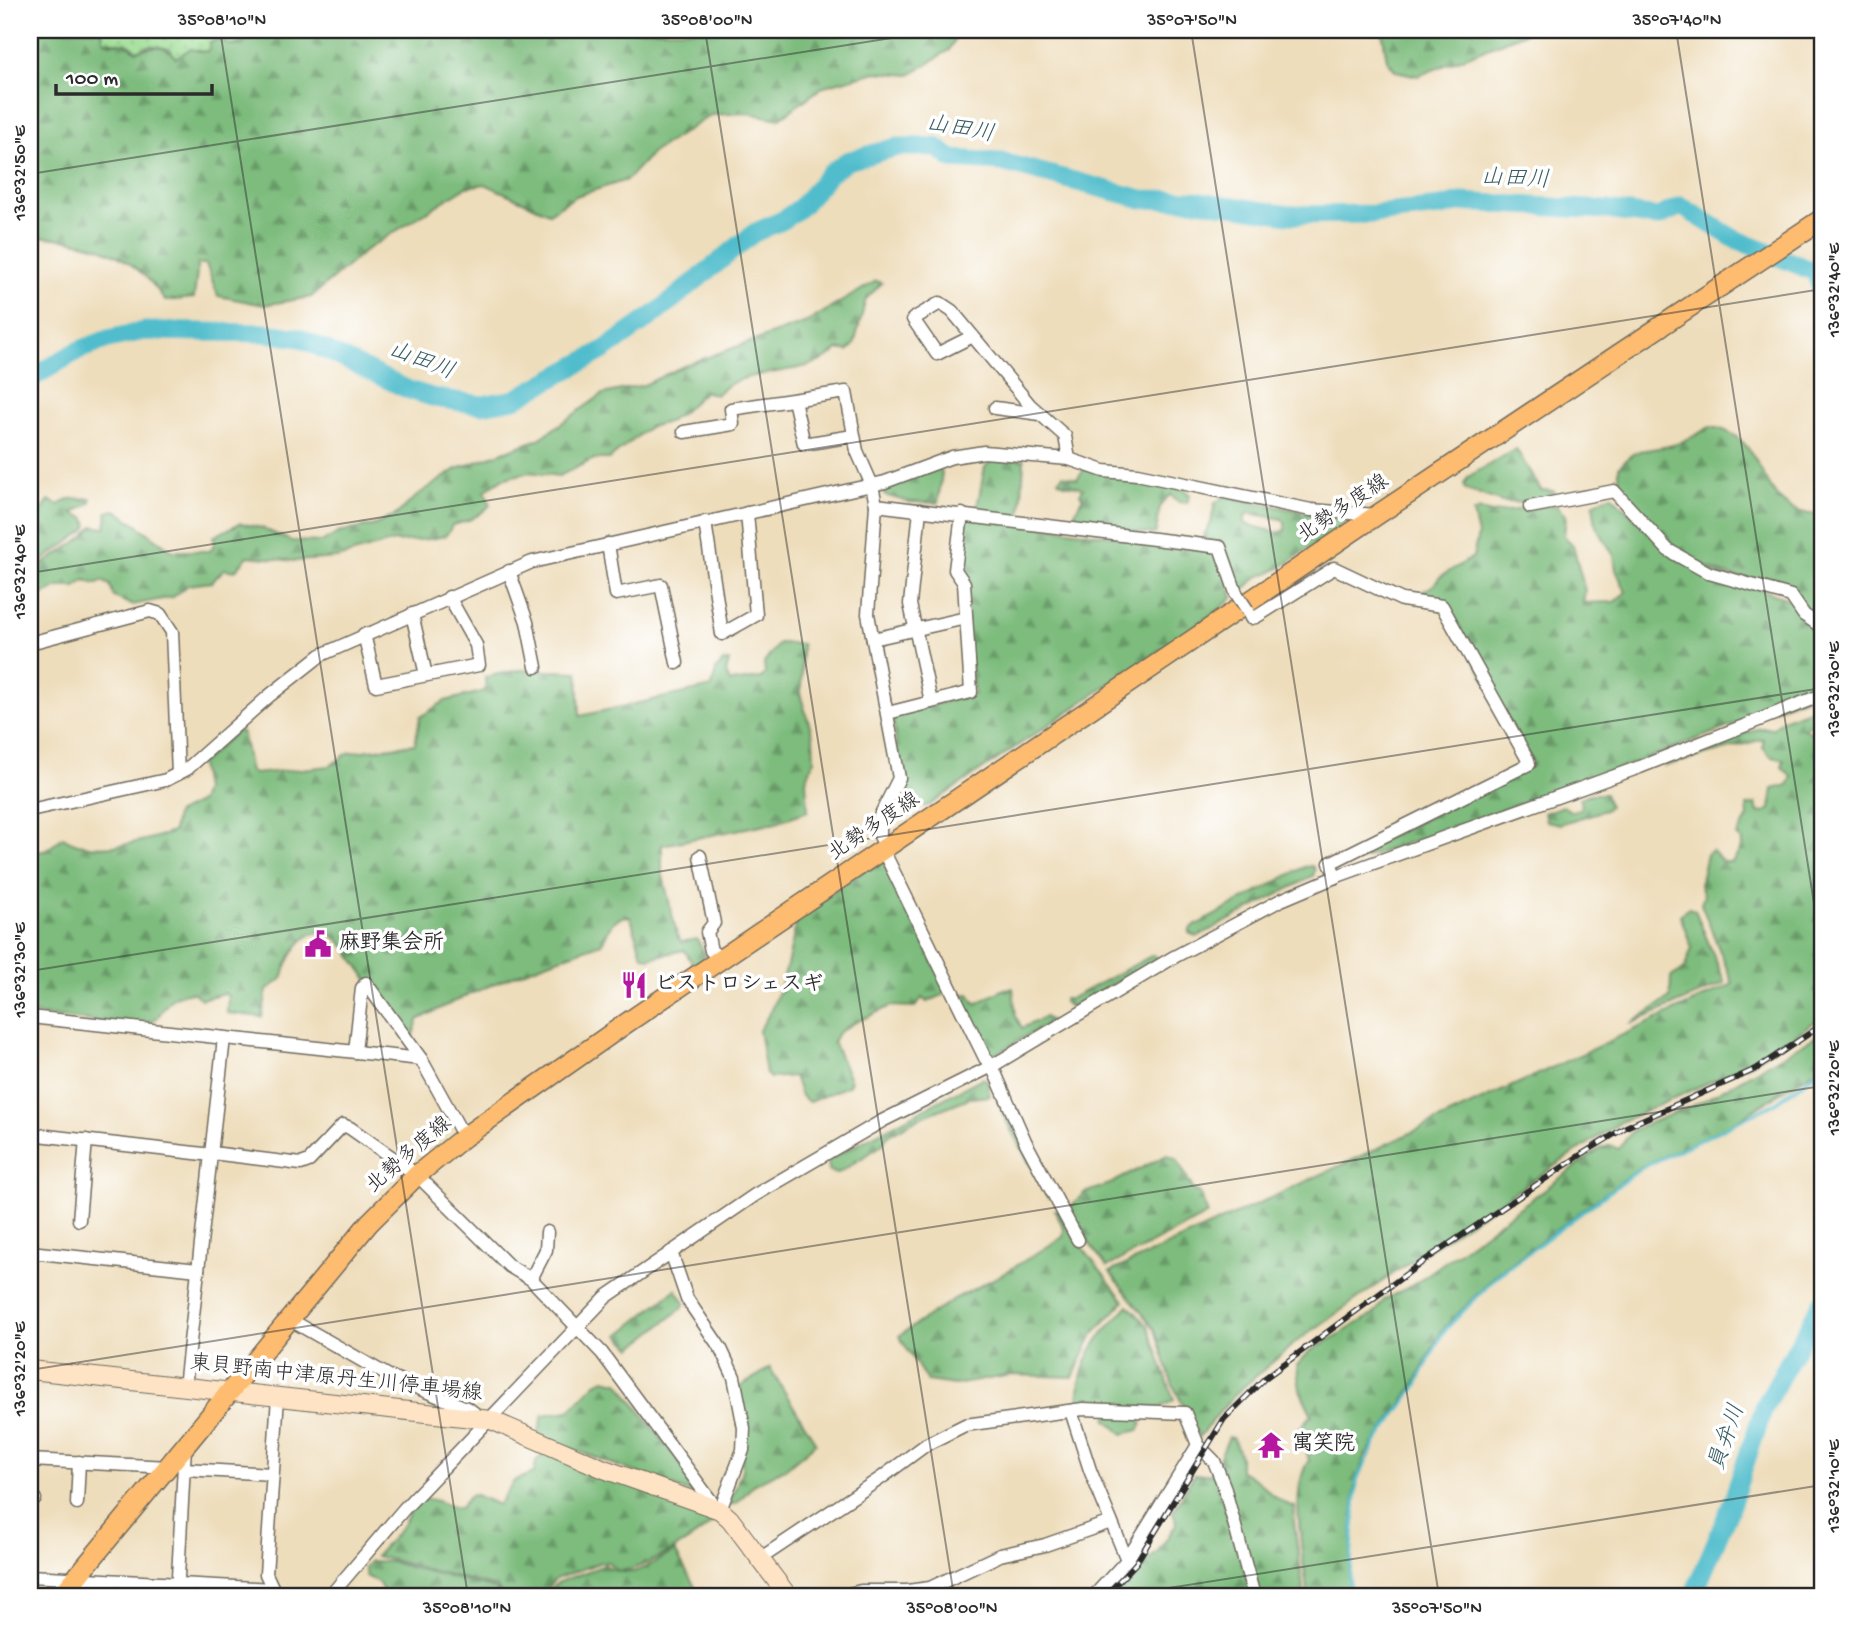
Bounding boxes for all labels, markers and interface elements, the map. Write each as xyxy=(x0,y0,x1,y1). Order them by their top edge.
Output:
text: 35°08'10"N xyxy=(177,11,266,32)
text: 35°08'00"N xyxy=(660,11,753,32)
text: 35°07'50"N xyxy=(1146,11,1237,32)
text: 35°07'40"N xyxy=(1631,11,1722,32)
scale bar xyxy=(56,52,212,96)
text: 100 m xyxy=(65,68,118,93)
water label: 山田川 xyxy=(924,111,996,149)
text: 136°32'50"E xyxy=(11,125,32,221)
water label: 山田川 xyxy=(1480,165,1550,195)
text: 136°32'40"E xyxy=(1825,242,1846,338)
water label: 山田川 xyxy=(384,337,458,387)
street label: 北勢多度線 xyxy=(1292,469,1395,550)
text: 136°32'40"E xyxy=(11,524,32,620)
text: 136°32'30"E xyxy=(1825,641,1846,737)
street label: 北勢多度線 xyxy=(823,787,926,868)
text: 136°32'30"E xyxy=(11,922,32,1018)
public building icon: 麻野集会所 xyxy=(303,929,333,959)
place label: 麻野集会所 xyxy=(339,930,444,957)
restaurant icon: ビストロシェスギ xyxy=(619,970,649,1000)
place label: ビストロシェスギ xyxy=(655,973,823,998)
text: 136°32'20"E xyxy=(1825,1040,1846,1136)
street label: 北勢多度線 xyxy=(361,1111,458,1200)
text: 136°32'20"E xyxy=(11,1321,32,1417)
street label: 東貝野南中津原丹生川停車場線 xyxy=(188,1350,484,1408)
water label: 員弁川 xyxy=(1703,1401,1752,1475)
temple icon: 寓笑院 xyxy=(1256,1430,1286,1460)
place label: 寓笑院 xyxy=(1292,1431,1355,1458)
text: 136°32'10"E xyxy=(1825,1439,1846,1533)
text: 35°08'10"N xyxy=(422,1599,511,1620)
text: 35°08'00"N xyxy=(905,1599,998,1620)
text: 35°07'50"N xyxy=(1391,1599,1482,1620)

